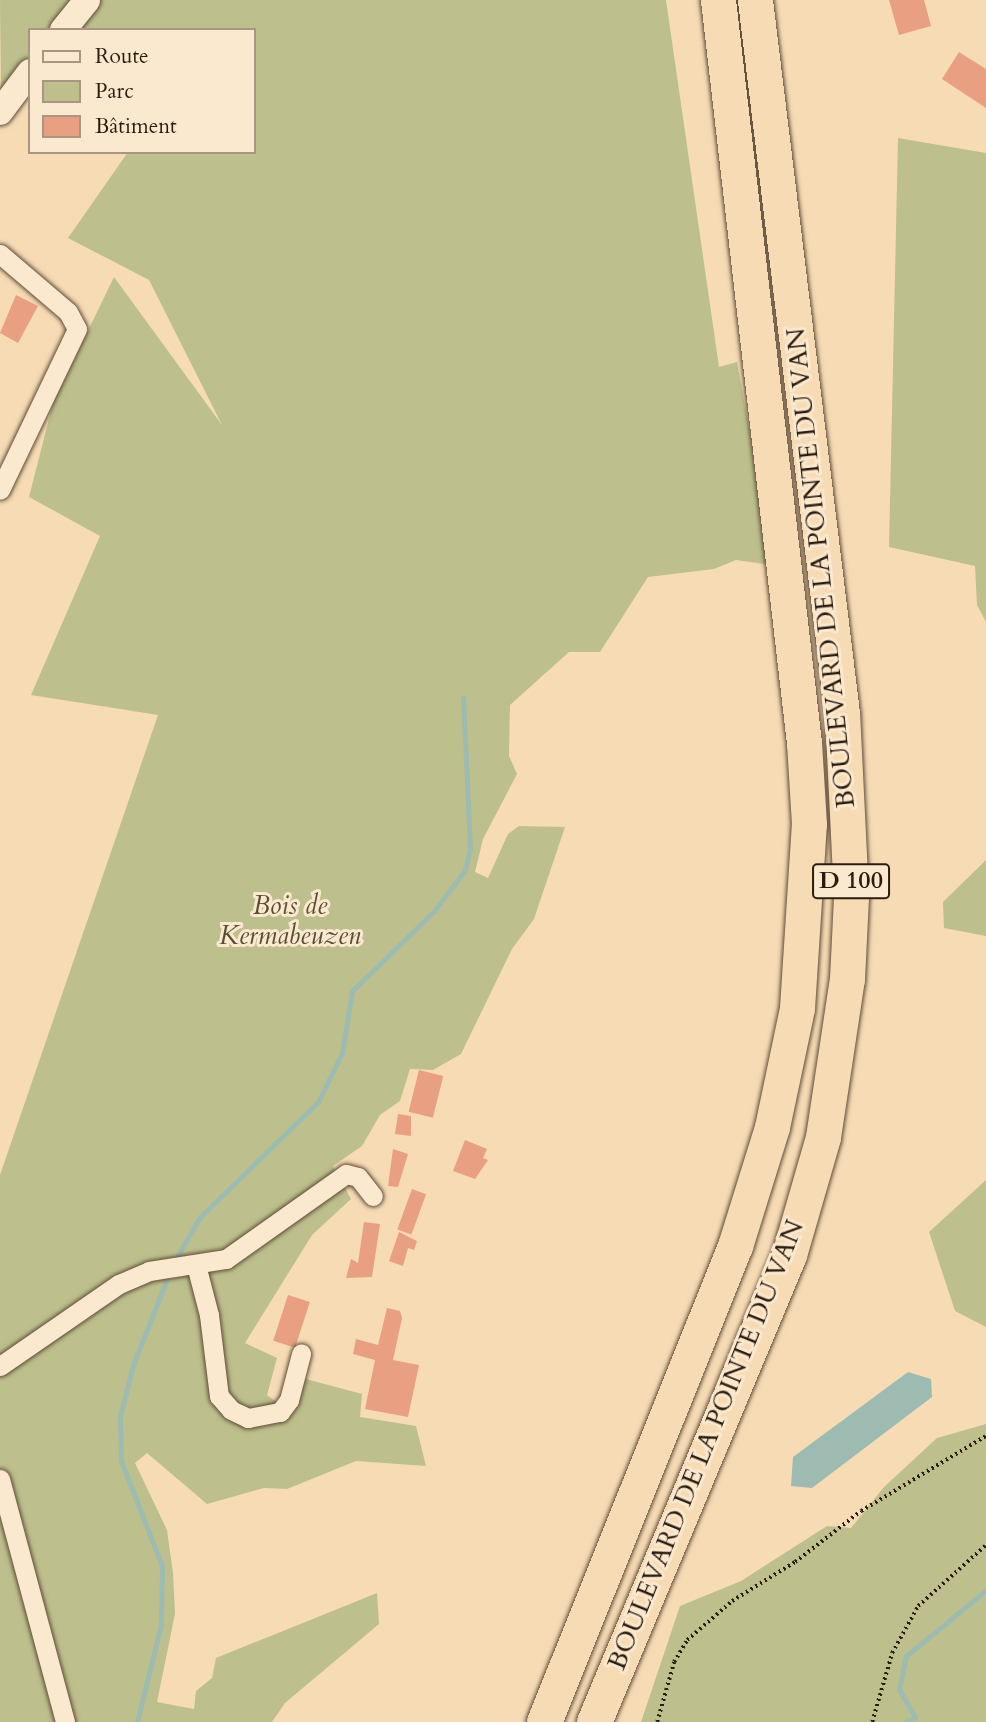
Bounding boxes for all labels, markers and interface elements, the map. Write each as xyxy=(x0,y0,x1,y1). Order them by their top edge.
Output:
legend xyxy=(28,28,256,154)
text: Route xyxy=(95,42,149,71)
text: Parc xyxy=(95,77,134,106)
text: Bâtiment xyxy=(95,112,177,141)
street label: BOULEVARD DE LA POINTE DU VAN xyxy=(780,327,862,809)
road number: D 100 xyxy=(811,860,891,902)
park label: Bois de Kermabeuzen xyxy=(219,890,361,951)
street label: BOULEVARD DE LA POINTE DU VAN xyxy=(601,1216,811,1674)

